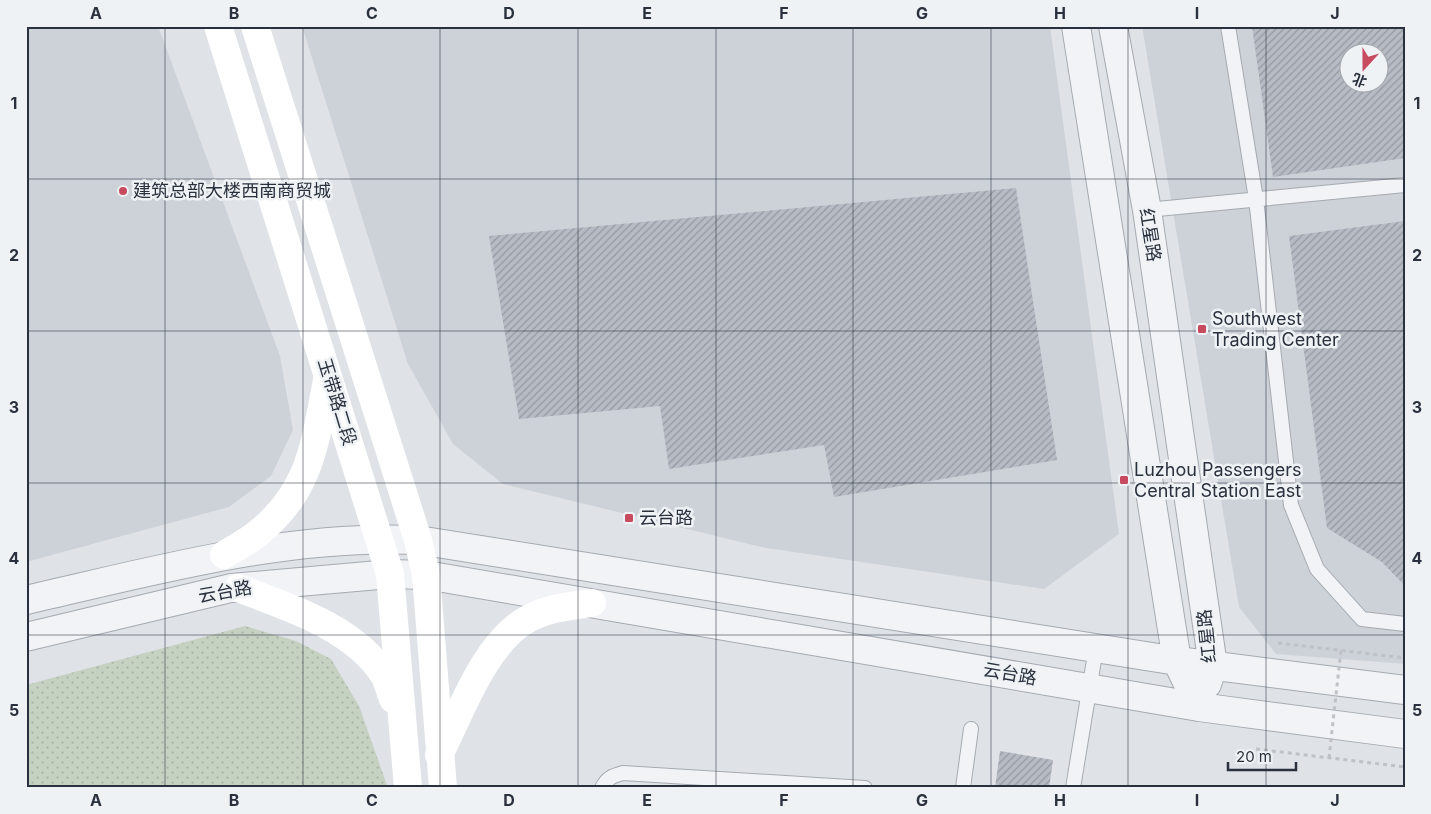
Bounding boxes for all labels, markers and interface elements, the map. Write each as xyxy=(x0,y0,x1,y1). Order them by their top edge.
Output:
text: A xyxy=(90,3,102,23)
text: B xyxy=(229,3,239,23)
text: C xyxy=(366,3,378,23)
text: D xyxy=(503,3,515,23)
text: E xyxy=(642,3,652,23)
text: F xyxy=(779,3,789,23)
text: G xyxy=(916,3,928,23)
text: H xyxy=(1054,3,1066,23)
text: I xyxy=(1195,3,1199,23)
text: J xyxy=(1330,3,1340,23)
north arrow xyxy=(1338,42,1388,92)
text: 北 xyxy=(1350,70,1369,91)
text: 1 xyxy=(11,93,17,113)
text: 1 xyxy=(1414,93,1420,113)
place label: 建筑总部大楼西南商贸城 xyxy=(133,180,331,201)
marker: 建筑总部大楼西南商贸城 xyxy=(117,185,129,197)
street label: 红星路 xyxy=(1136,207,1165,263)
text: 2 xyxy=(9,245,19,265)
text: 2 xyxy=(1412,245,1422,265)
place label: Southwest Trading Center xyxy=(1212,308,1339,350)
marker: Southwest Trading Center xyxy=(1196,323,1208,335)
street label: 玉带路二段 xyxy=(314,356,361,448)
text: 3 xyxy=(9,397,19,417)
text: 3 xyxy=(1412,397,1422,417)
place label: Luzhou Passengers Central Station East xyxy=(1134,459,1301,501)
marker: Luzhou Passengers Central Station East xyxy=(1118,474,1130,486)
place label: 云台路 xyxy=(639,507,693,528)
marker: 云台路 xyxy=(623,512,635,524)
text: 4 xyxy=(9,548,20,568)
text: 4 xyxy=(1412,548,1423,568)
street label: 云台路 xyxy=(197,576,253,607)
street label: 红星路 xyxy=(1193,608,1220,664)
street label: 云台路 xyxy=(982,658,1038,689)
text: 5 xyxy=(9,700,19,720)
text: 5 xyxy=(1412,700,1422,720)
scale bar xyxy=(1228,739,1296,771)
text: 20 m xyxy=(1236,747,1272,766)
text: A xyxy=(90,790,102,810)
text: B xyxy=(229,790,239,810)
text: C xyxy=(366,790,378,810)
text: D xyxy=(503,790,515,810)
text: E xyxy=(642,790,652,810)
text: F xyxy=(779,790,789,810)
text: G xyxy=(916,790,928,810)
text: H xyxy=(1054,790,1066,810)
text: I xyxy=(1195,790,1199,810)
text: J xyxy=(1330,790,1340,810)

